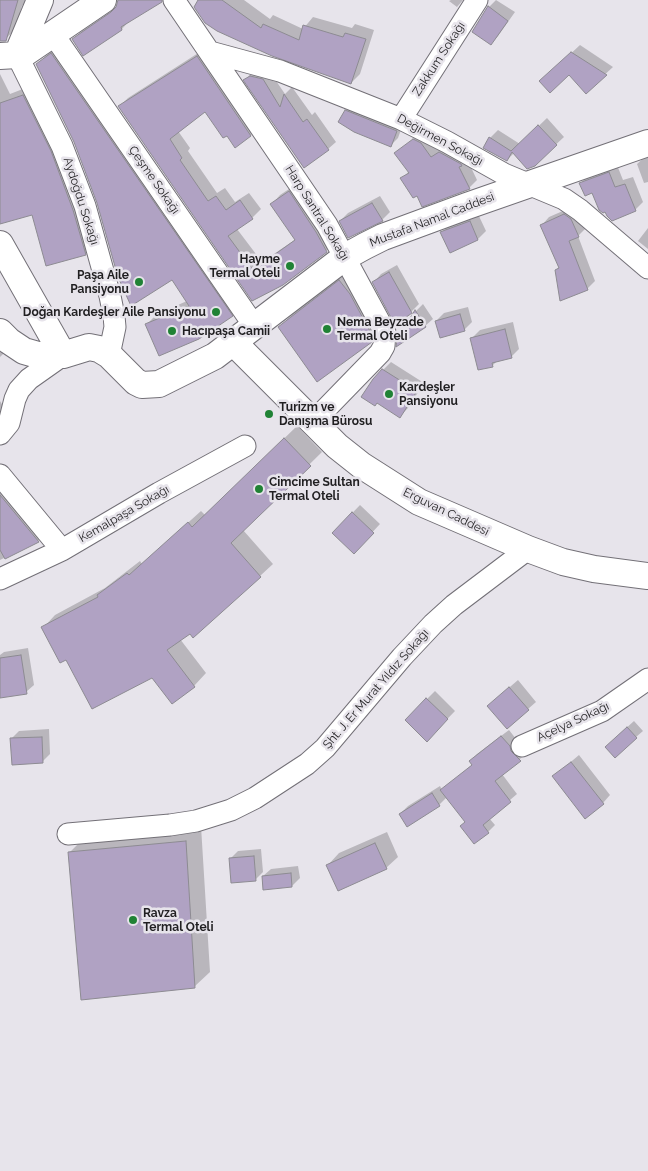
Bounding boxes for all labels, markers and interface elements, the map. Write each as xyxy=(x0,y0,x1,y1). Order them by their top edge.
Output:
street label: Zakkum Sokağı xyxy=(410,19,468,99)
street label: Değirmen Sokağı xyxy=(395,111,485,169)
street label: Çeşme Sokağı xyxy=(125,143,183,217)
street label: Aydoğdu Sokağı xyxy=(60,156,102,246)
street label: Harp Santral Sokağı xyxy=(282,163,352,263)
street label: Mustafa Namal Caddesi xyxy=(368,190,496,250)
place label: Hayme Termal Oteli xyxy=(210,252,280,280)
marker: Hayme Termal Oteli xyxy=(284,260,296,272)
place label: Paşa Aile Pansiyonu xyxy=(70,268,129,296)
marker: Paşa Aile Pansiyonu xyxy=(133,276,145,288)
place label: Doğan Kardeşler Aile Pansiyonu xyxy=(23,305,206,319)
marker: Doğan Kardeşler Aile Pansiyonu xyxy=(210,306,222,318)
place label: Nema Beyzade Termal Oteli xyxy=(337,315,424,343)
marker: Nema Beyzade Termal Oteli xyxy=(321,323,333,335)
place label: Hacıpaşa Camii xyxy=(182,324,270,338)
marker: Hacıpaşa Camii xyxy=(166,325,178,337)
place label: Kardeşler Pansiyonu xyxy=(399,380,458,408)
marker: Kardeşler Pansiyonu xyxy=(383,388,395,400)
place label: Turizm ve Danışma Bürosu xyxy=(279,400,372,428)
marker: Turizm ve Danışma Bürosu xyxy=(263,408,275,420)
place label: Cimcime Sultan Termal Oteli xyxy=(269,475,360,503)
street label: Kemalpaşa Sokağı xyxy=(76,482,172,546)
marker: Cimcime Sultan Termal Oteli xyxy=(253,483,265,495)
street label: Erguvan Caddesi xyxy=(401,485,491,539)
street label: Şht. J. Er Murat Yıldız Sokağı xyxy=(320,626,432,752)
street label: Açelya Sokağı xyxy=(535,699,611,745)
place label: Ravza Termal Oteli xyxy=(143,906,213,934)
marker: Ravza Termal Oteli xyxy=(127,914,139,926)

